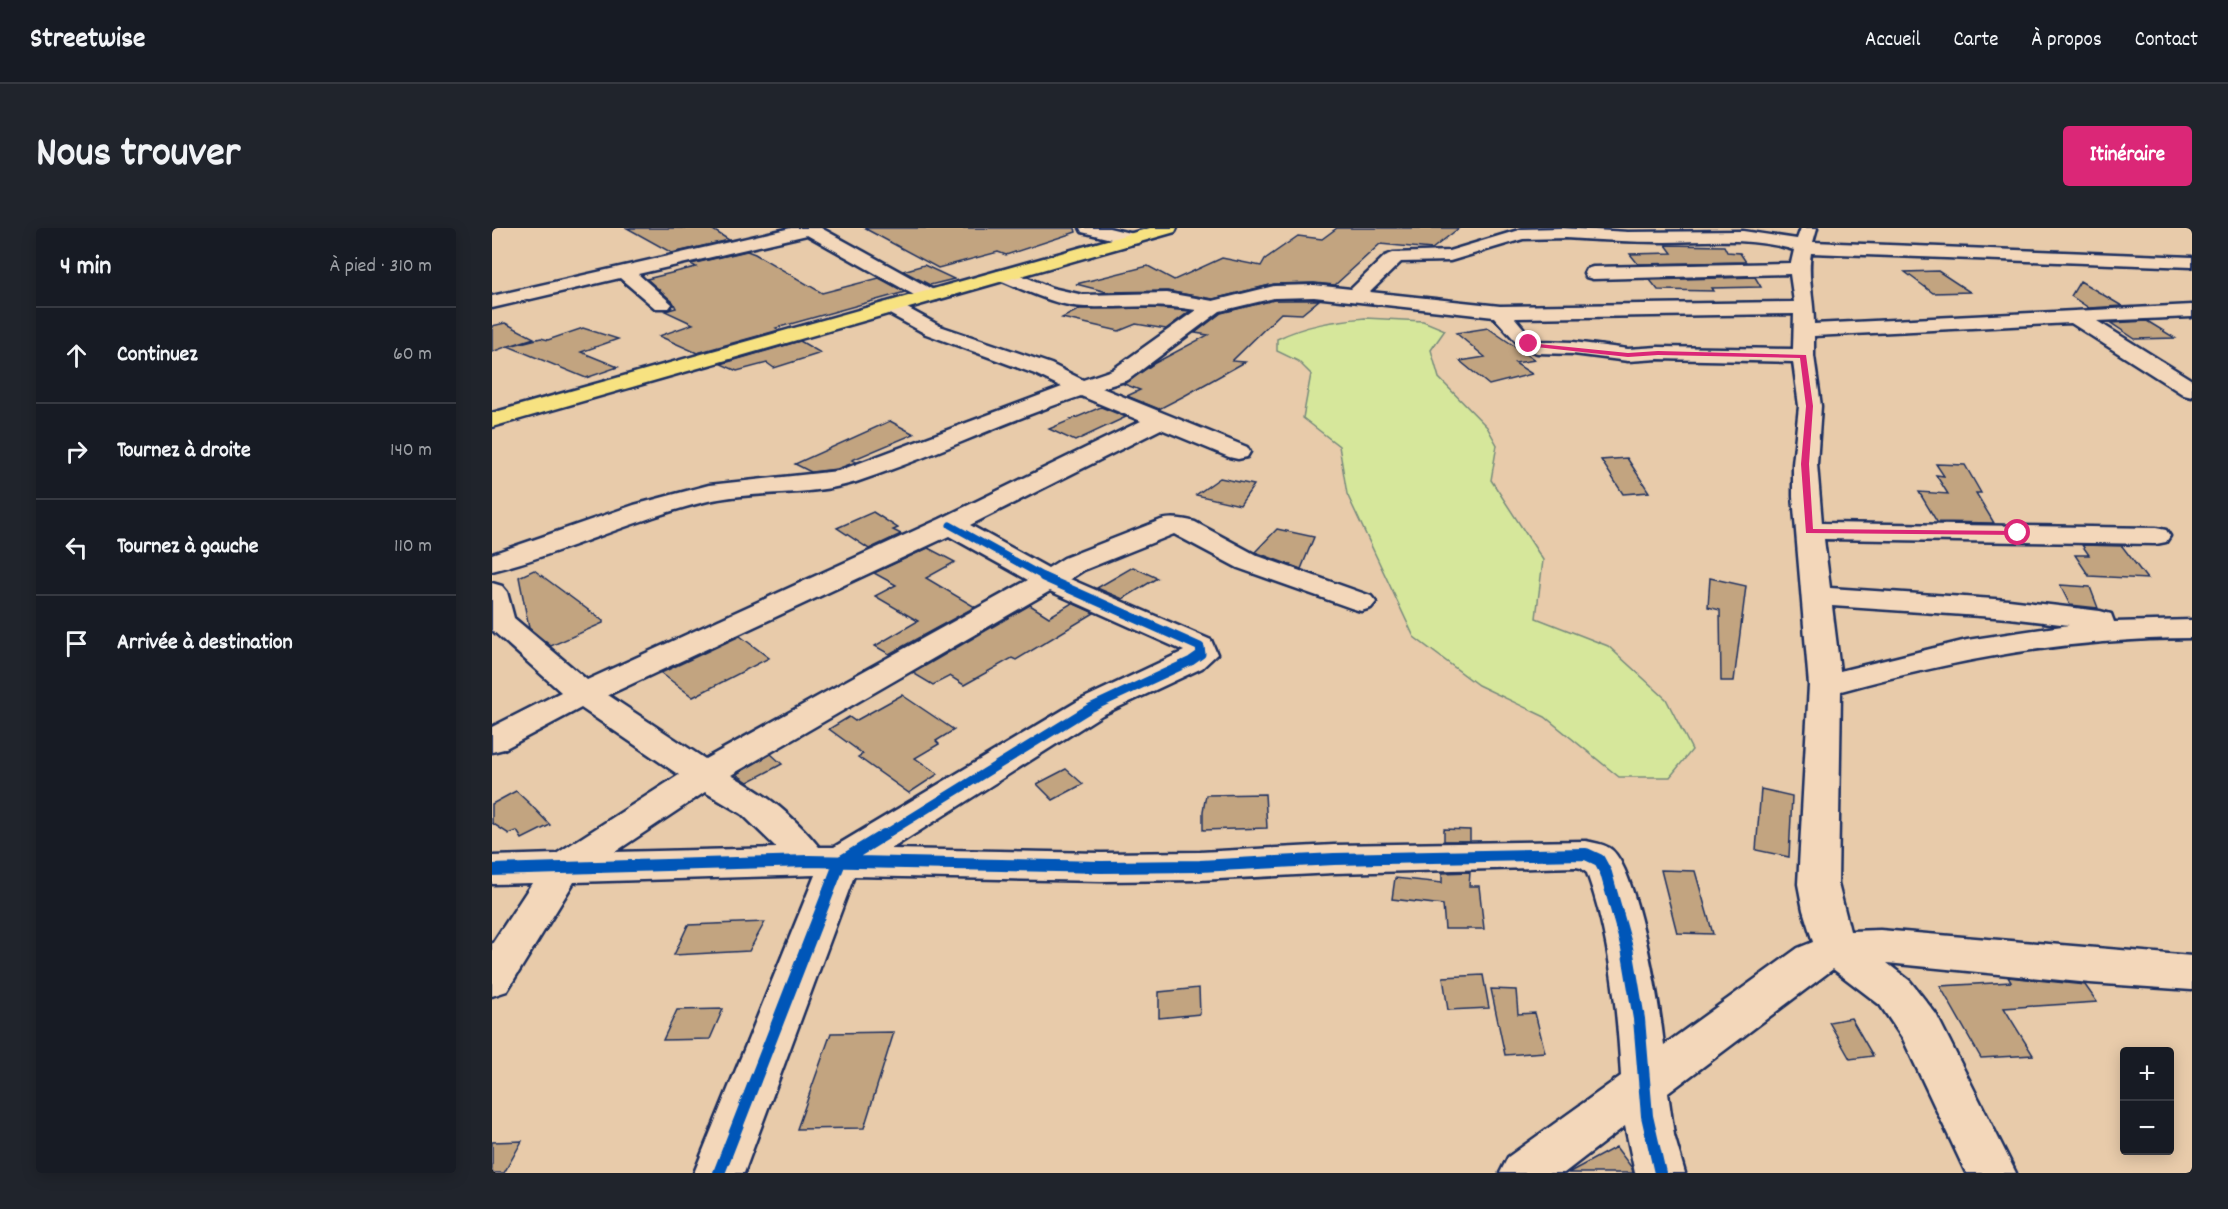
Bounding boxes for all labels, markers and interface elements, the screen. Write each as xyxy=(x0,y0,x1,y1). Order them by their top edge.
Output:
text: Streetwise xyxy=(30,21,145,61)
text: Accueil xyxy=(1865,26,1920,56)
text: Carte xyxy=(1953,26,1998,56)
text: À propos xyxy=(2031,26,2102,56)
text: Contact xyxy=(2135,26,2198,56)
text: Nous trouver xyxy=(36,126,240,186)
button: Itinéraire xyxy=(2063,126,2192,186)
text: 4 min xyxy=(60,249,111,286)
text: À pied · 310 m xyxy=(330,253,432,281)
route end xyxy=(1515,330,1541,356)
icon: ahead xyxy=(60,339,93,372)
text: Continuez xyxy=(117,340,198,371)
text: 60 m xyxy=(393,341,432,369)
icon: right xyxy=(60,435,93,468)
text: Tournez à droite xyxy=(117,436,251,467)
text: 140 m xyxy=(390,437,432,465)
route start xyxy=(2004,519,2030,545)
icon: left xyxy=(60,531,93,564)
text: Tournez à gauche xyxy=(117,532,259,563)
text: 110 m xyxy=(394,533,432,561)
icon: arrive xyxy=(60,627,93,660)
text: Arrivée à destination xyxy=(117,628,293,659)
map controls xyxy=(2120,1047,2174,1155)
button: + xyxy=(2120,1047,2174,1101)
button: − xyxy=(2120,1101,2174,1155)

